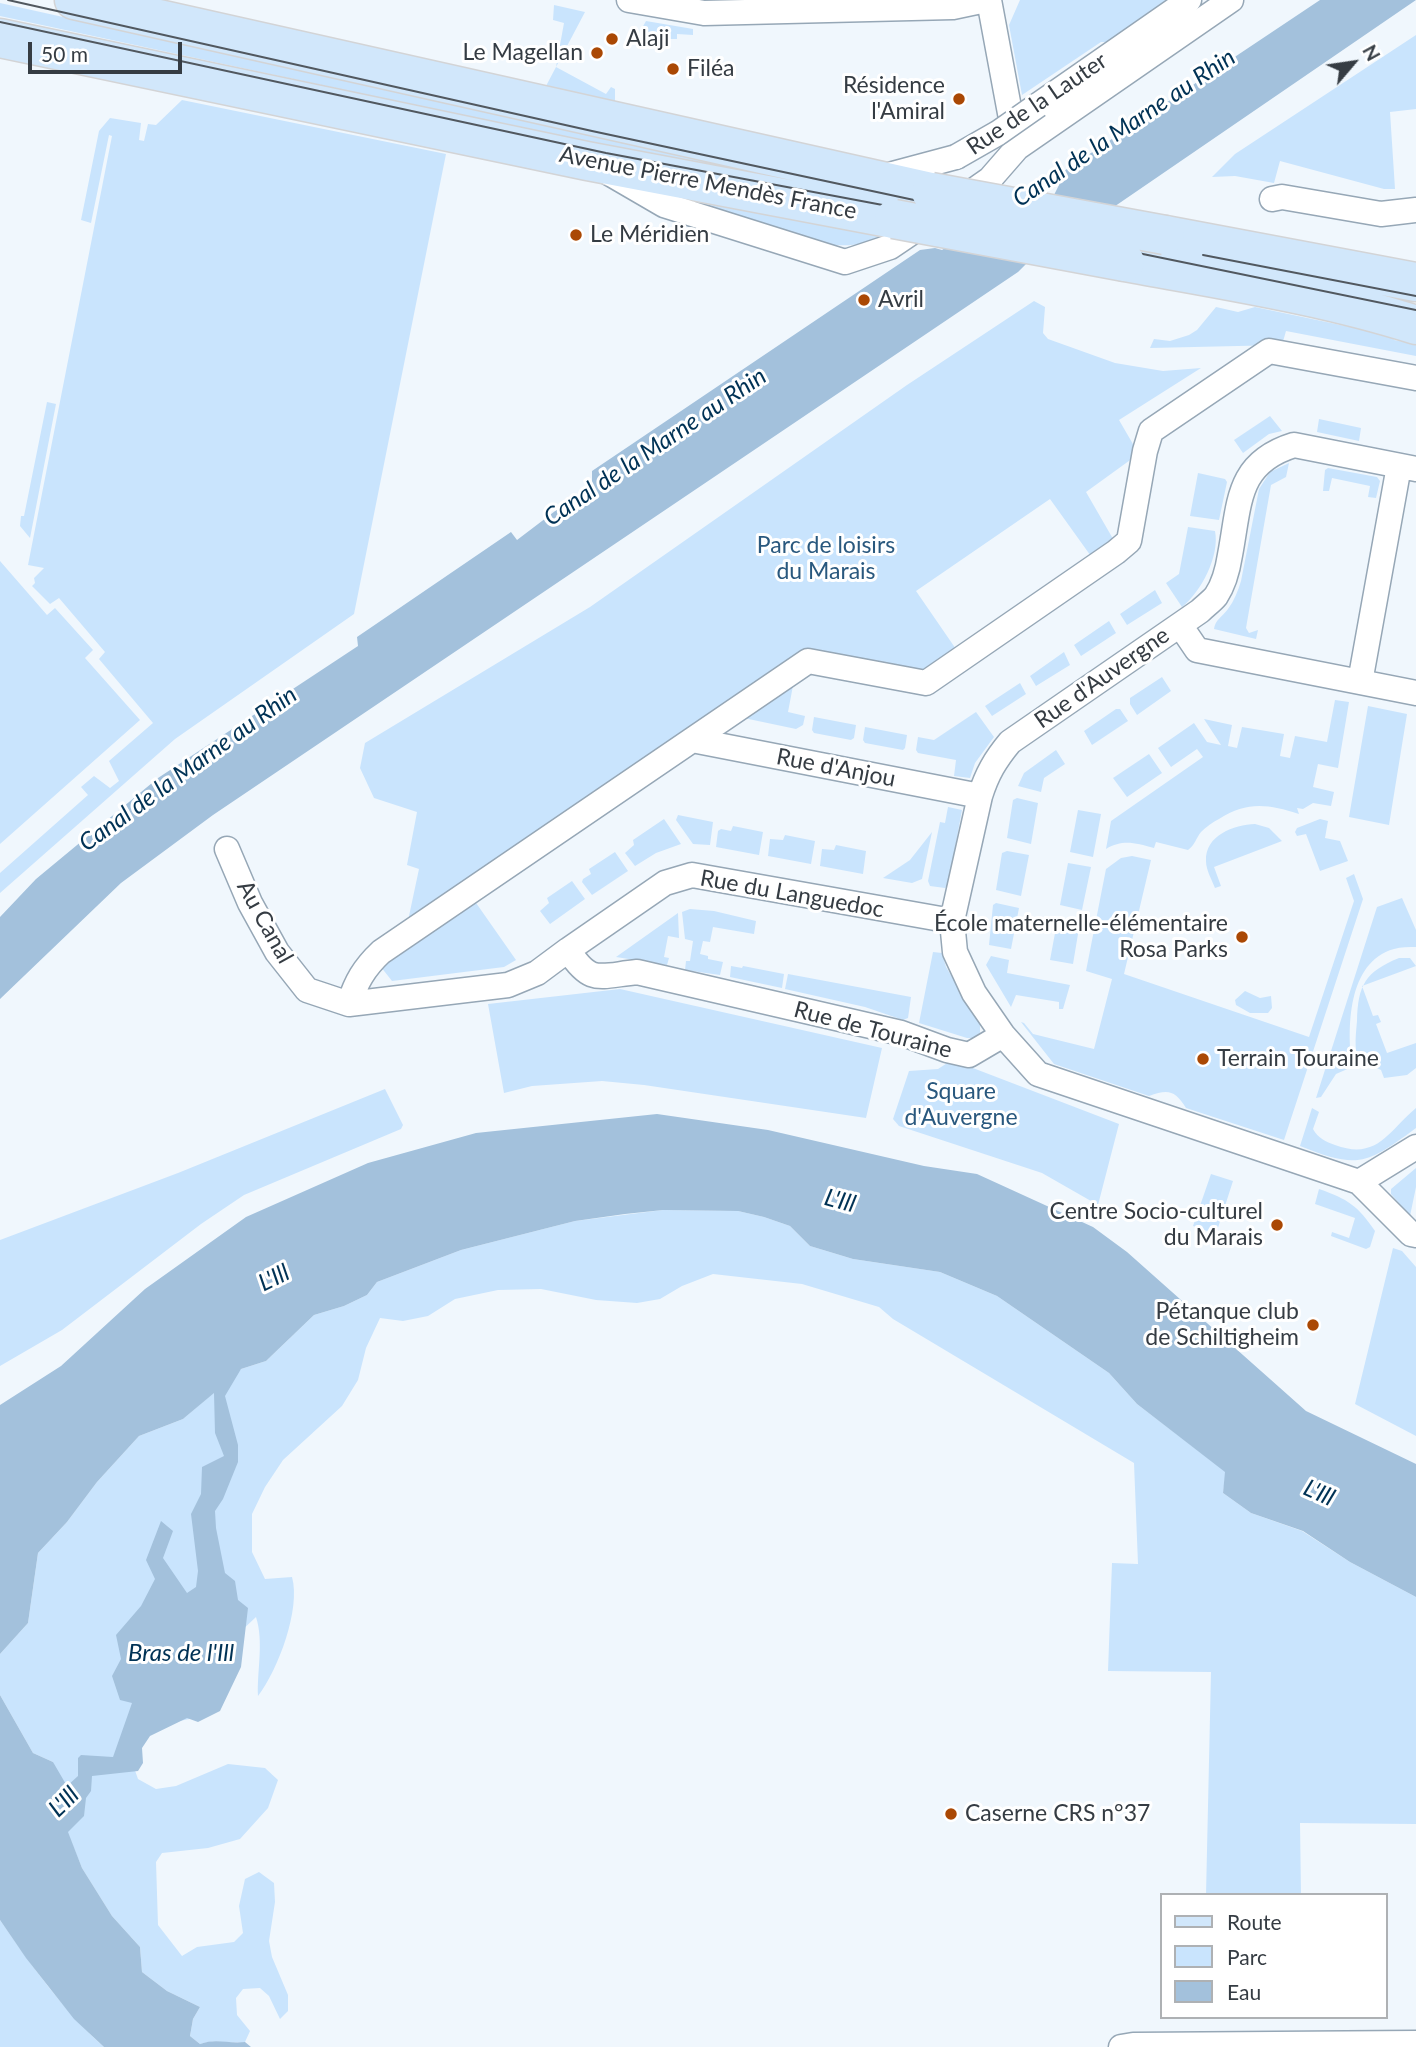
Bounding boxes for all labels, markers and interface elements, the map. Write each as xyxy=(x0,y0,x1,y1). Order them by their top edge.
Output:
place label: Alaji xyxy=(626,25,669,53)
scale bar xyxy=(32,28,186,72)
north arrow xyxy=(1318,28,1388,98)
marker: Alaji xyxy=(604,31,620,47)
place label: Le Magellan xyxy=(463,39,583,67)
text: 50 m xyxy=(41,41,88,66)
text: N xyxy=(1358,41,1385,65)
water label: Canal de la Marne au Rhin xyxy=(1007,43,1241,213)
marker: Le Magellan xyxy=(589,45,605,61)
street label: Rue de la Lauter xyxy=(962,47,1112,161)
place label: Filéa xyxy=(687,55,734,83)
marker: Filéa xyxy=(665,61,681,77)
place label: Résidence l'Amiral xyxy=(843,72,945,126)
marker: Résidence l'Amiral xyxy=(951,91,967,107)
street label: Avenue Pierre Mendès France xyxy=(557,141,859,225)
place label: Le Méridien xyxy=(590,221,709,249)
marker: Le Méridien xyxy=(568,227,584,243)
place label: Avril xyxy=(878,286,924,314)
marker: Avril xyxy=(856,292,872,308)
water label: Canal de la Marne au Rhin xyxy=(538,362,772,532)
park label: Parc de loisirs du Marais xyxy=(757,532,895,586)
street label: Rue d'Auvergne xyxy=(1029,621,1175,735)
water label: Canal de la Marne au Rhin xyxy=(73,680,303,858)
street label: Rue d'Anjou xyxy=(774,743,898,793)
street label: Rue du Languedoc xyxy=(698,864,886,924)
street label: Au Canal xyxy=(231,876,299,968)
place label: École maternelle-élémentaire Rosa Parks xyxy=(934,910,1228,964)
marker: École maternelle-élémentaire Rosa Parks xyxy=(1234,929,1250,945)
street label: Rue de Touraine xyxy=(791,996,955,1064)
place label: Terrain Touraine xyxy=(1217,1045,1379,1073)
marker: Terrain Touraine xyxy=(1195,1051,1211,1067)
park label: Square d'Auvergne xyxy=(904,1078,1018,1132)
water label: L'Ill xyxy=(821,1183,859,1219)
place label: Centre Socio-culturel du Marais xyxy=(1050,1198,1263,1252)
marker: Centre Socio-culturel du Marais xyxy=(1269,1217,1285,1233)
water label: L'Ill xyxy=(254,1258,294,1298)
place label: Pétanque club de Schiltigheim xyxy=(1145,1298,1299,1352)
marker: Pétanque club de Schiltigheim xyxy=(1305,1317,1321,1333)
water label: L'Ill xyxy=(1299,1474,1339,1512)
water label: Bras de l'Ill xyxy=(128,1639,234,1667)
water label: L'Ill xyxy=(43,1781,85,1823)
place label: Caserne CRS n°37 xyxy=(965,1800,1150,1828)
marker: Caserne CRS n°37 xyxy=(943,1806,959,1822)
legend xyxy=(1160,1893,1388,2019)
text: Route xyxy=(1227,1909,1282,1934)
text: Parc xyxy=(1227,1944,1267,1969)
text: Eau xyxy=(1227,1979,1261,2004)

